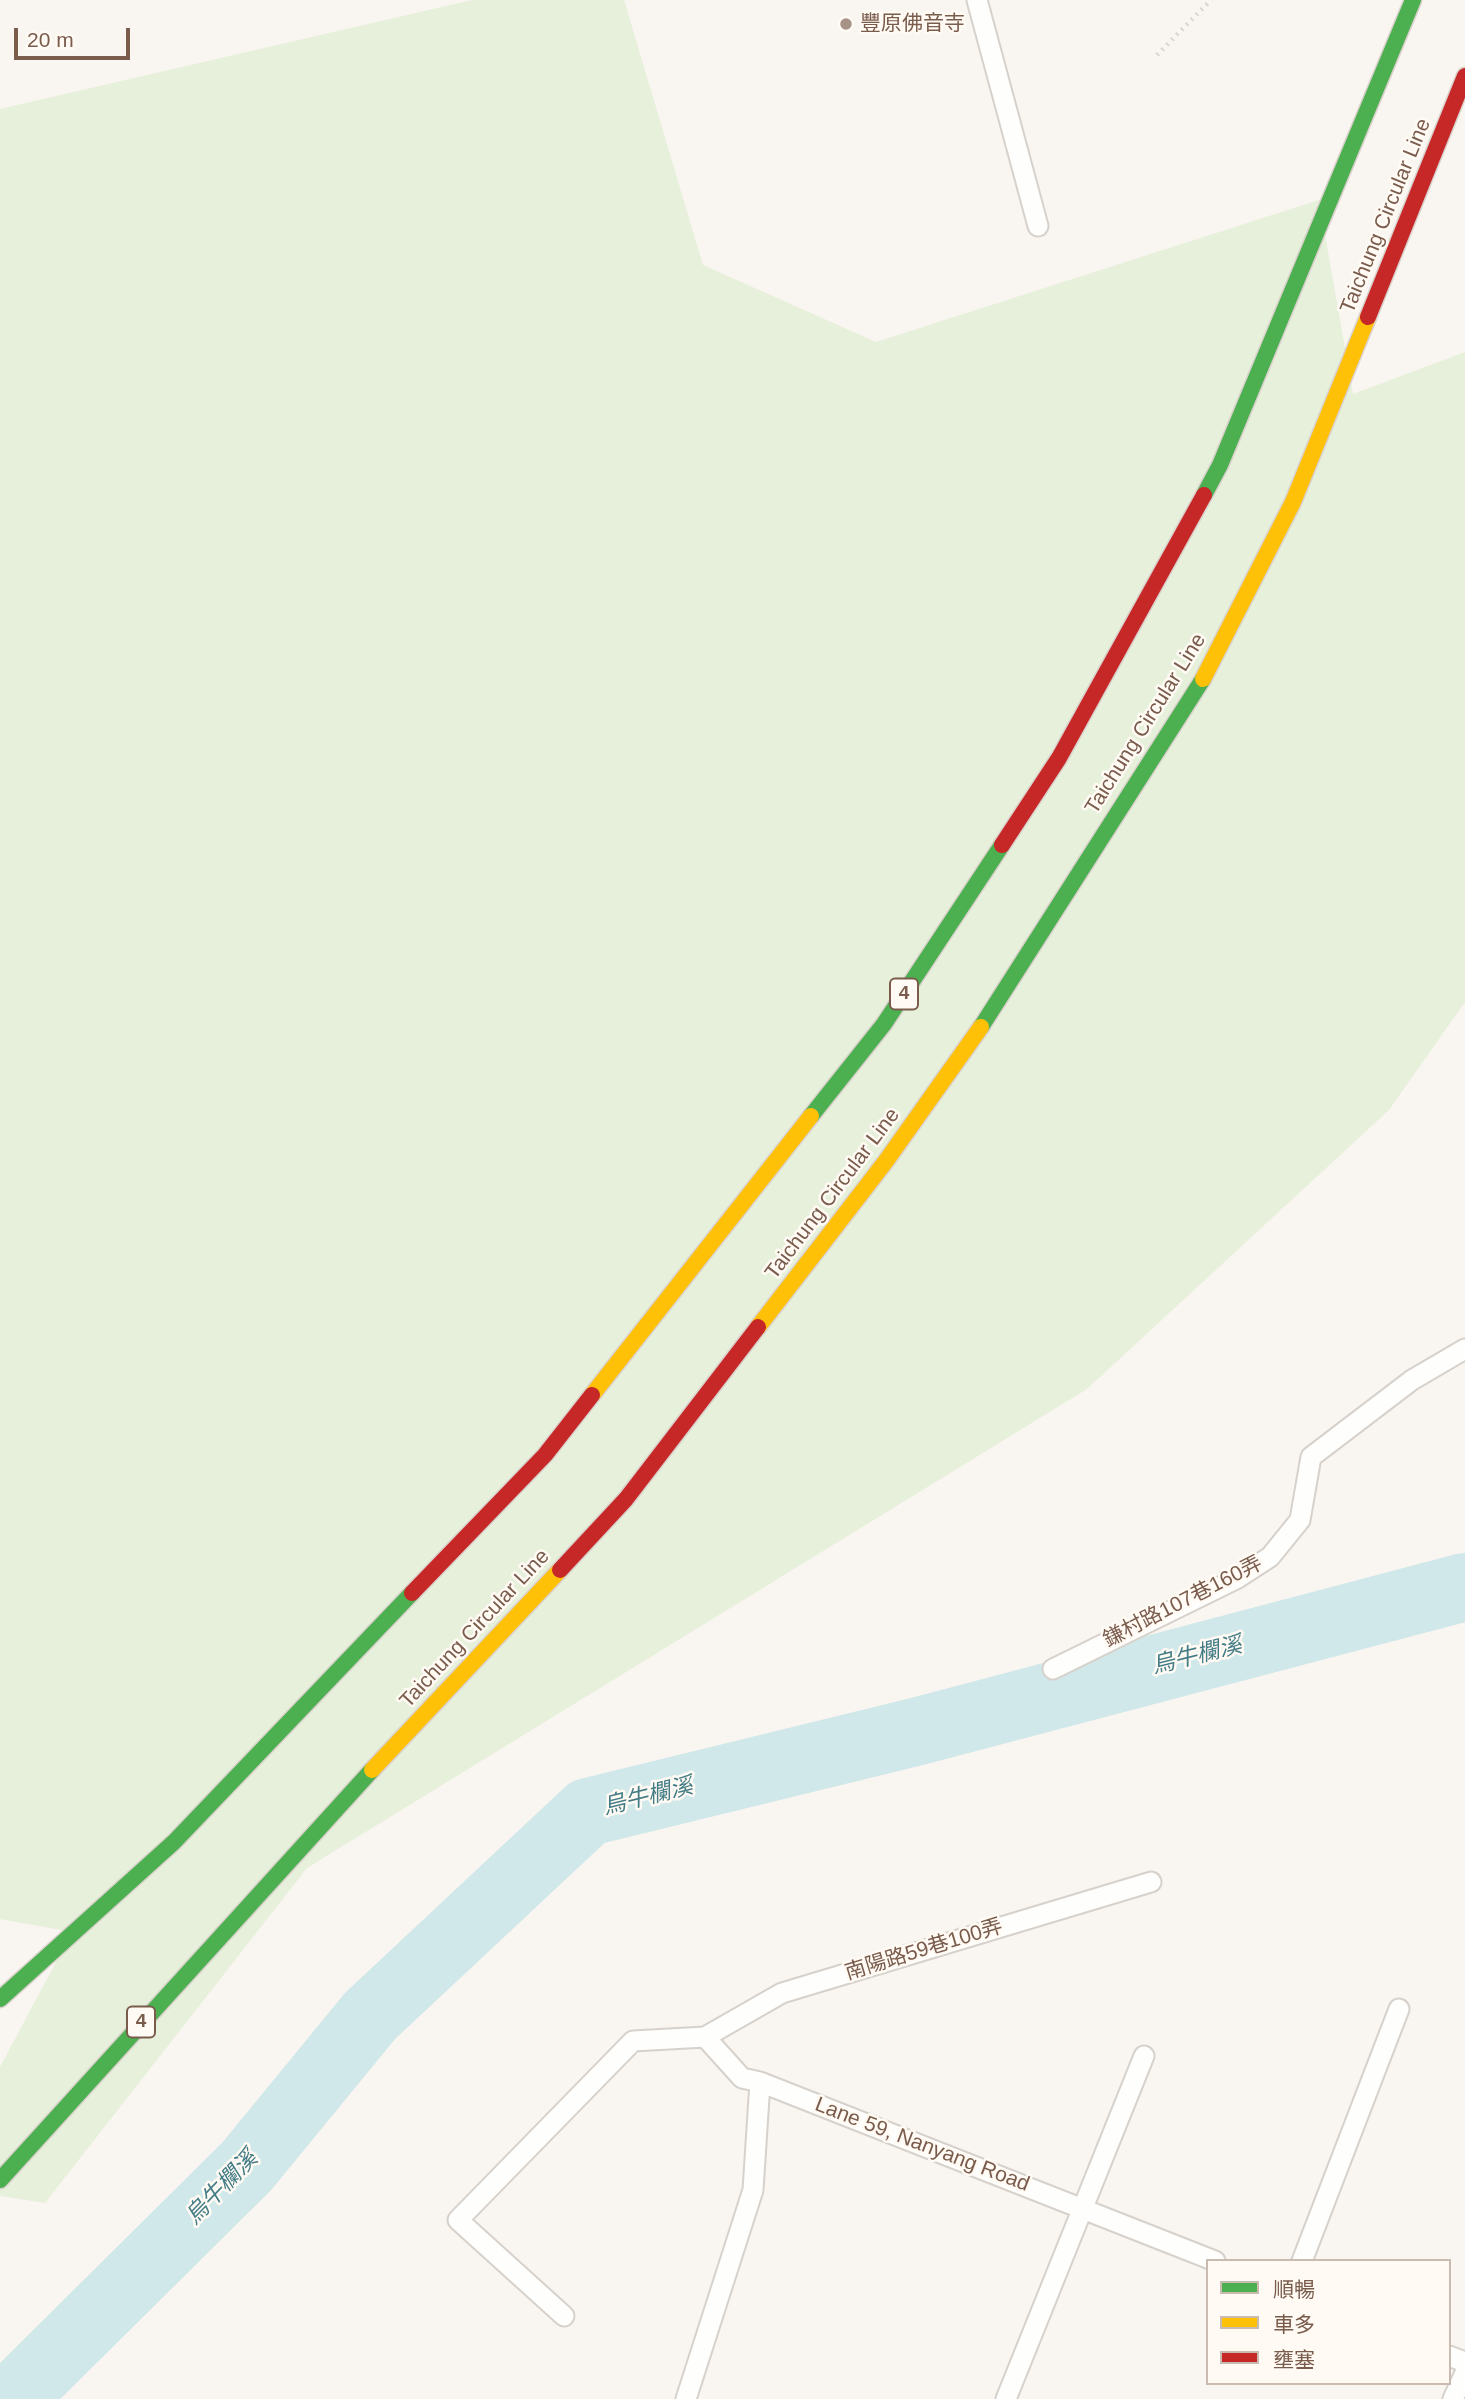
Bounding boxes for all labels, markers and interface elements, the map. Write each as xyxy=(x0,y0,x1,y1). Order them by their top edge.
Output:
place label: 豐原佛音寺 xyxy=(860,11,965,37)
scale bar xyxy=(18,14,133,58)
marker: 豐原佛音寺 xyxy=(838,16,854,32)
text: 20 m xyxy=(27,28,74,51)
street label: Taichung Circular Line xyxy=(1335,115,1437,317)
street label: Taichung Circular Line xyxy=(1080,629,1212,819)
road number: 4 xyxy=(890,978,918,1010)
street label: Taichung Circular Line xyxy=(760,1103,906,1285)
street label: Taichung Circular Line xyxy=(395,1544,555,1714)
street label: 鎌村路107巷160弄 xyxy=(1099,1551,1267,1653)
water label: 烏牛欄溪 xyxy=(1149,1631,1245,1681)
water label: 烏牛欄溪 xyxy=(600,1772,696,1822)
street label: 南陽路59巷100弄 xyxy=(842,1914,1006,1986)
road number: 4 xyxy=(127,2006,155,2038)
street label: Lane 59, Nanyang Road xyxy=(811,2092,1033,2198)
water label: 烏牛欄溪 xyxy=(180,2145,264,2231)
legend xyxy=(1206,2259,1451,2385)
text: 順暢 xyxy=(1273,2278,1315,2301)
text: 車多 xyxy=(1273,2313,1315,2336)
text: 壅塞 xyxy=(1273,2348,1315,2371)

